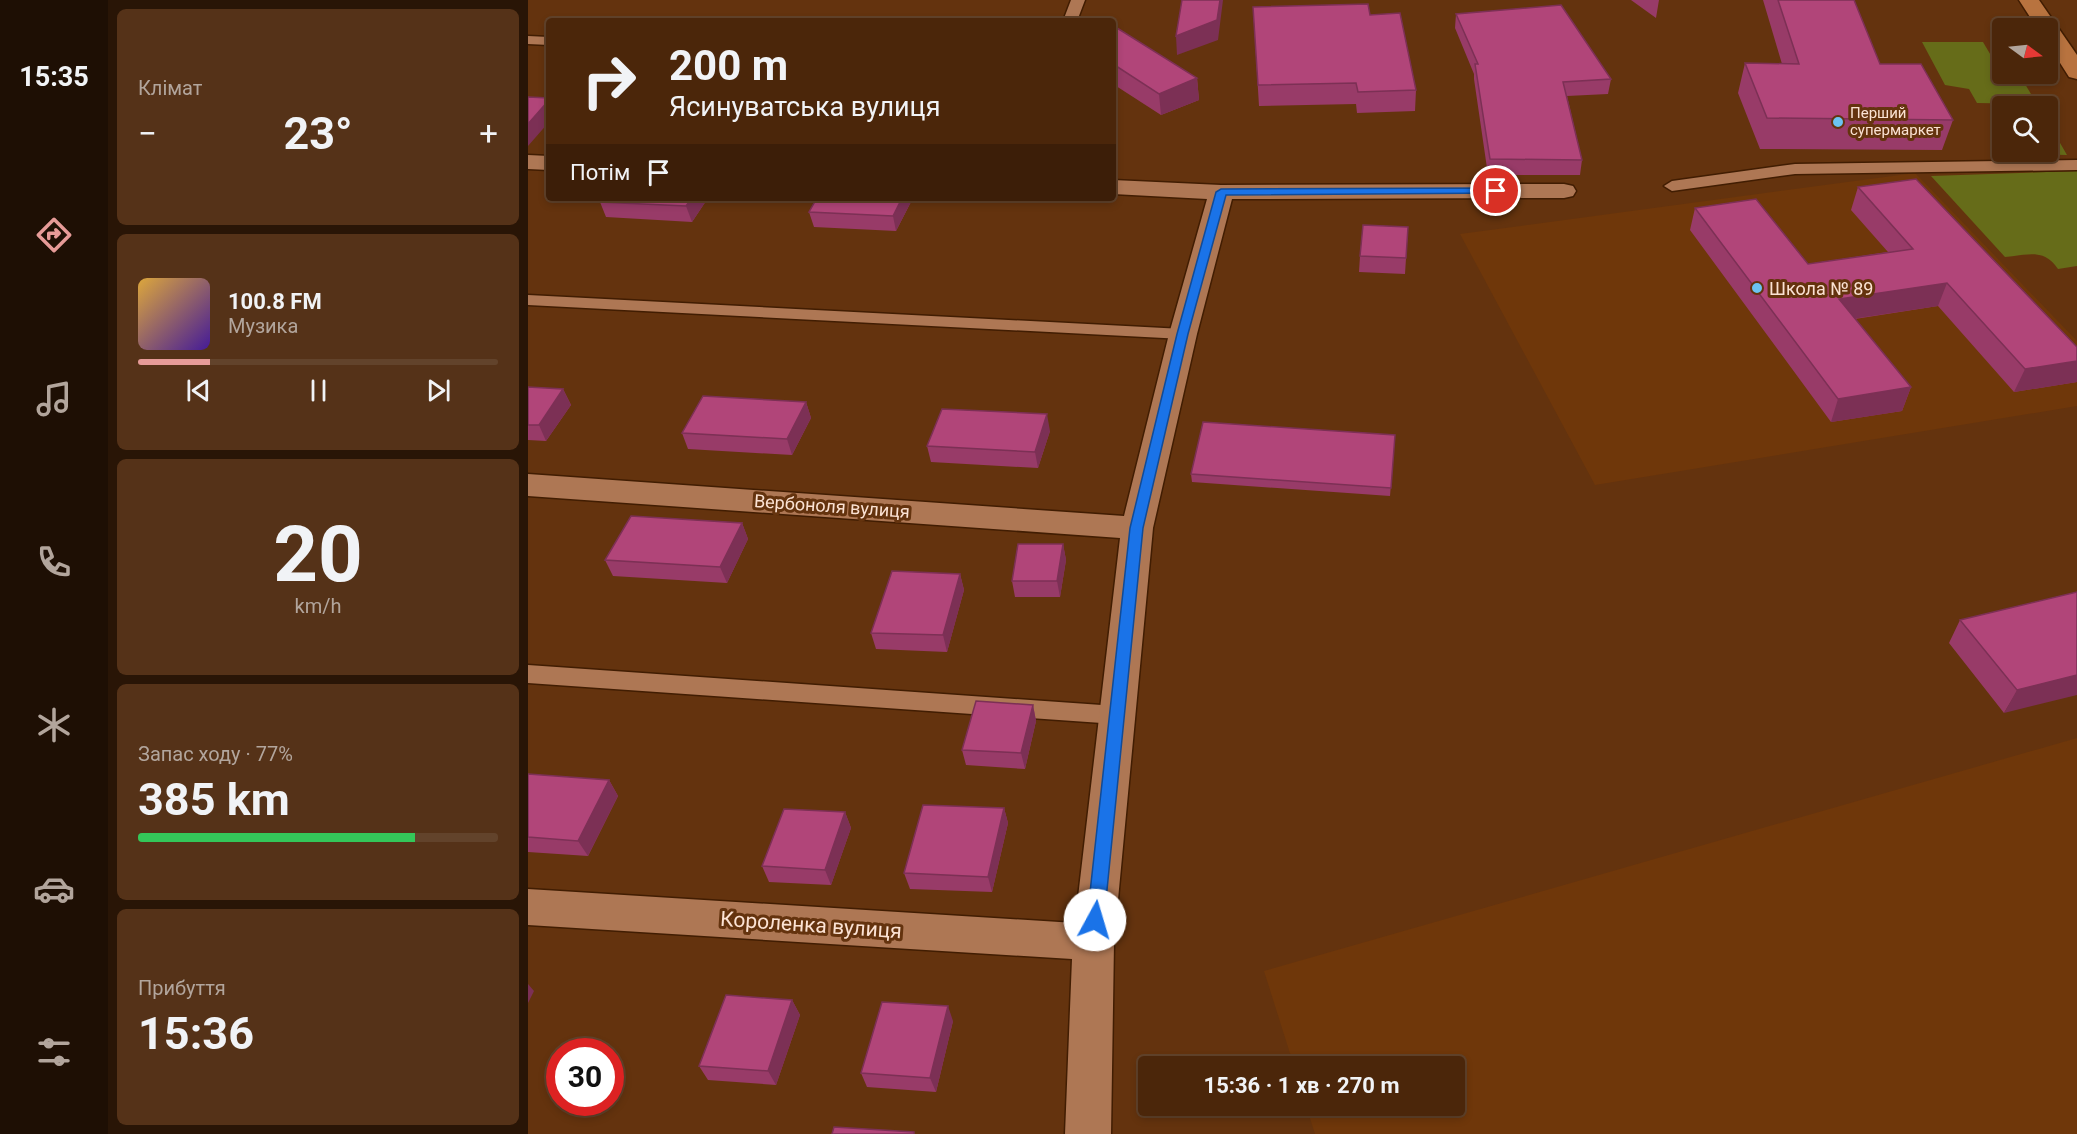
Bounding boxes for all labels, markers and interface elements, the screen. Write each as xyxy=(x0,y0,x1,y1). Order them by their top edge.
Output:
north arrow xyxy=(1992,18,2058,84)
map controls xyxy=(1992,18,2058,162)
text: 200 m xyxy=(669,41,788,90)
icon: right xyxy=(570,42,648,120)
text: 15:35 xyxy=(19,61,89,93)
text: Клімат xyxy=(138,76,202,100)
text: Ясинуватська вулиця xyxy=(669,91,941,123)
button: search xyxy=(1992,96,2058,162)
place label: Перший супермаркет xyxy=(1850,104,1941,139)
text: 23° xyxy=(283,107,353,160)
text: − xyxy=(138,114,157,153)
text: + xyxy=(479,114,498,153)
marker: Перший супермаркет xyxy=(1831,115,1845,129)
icon: arrive xyxy=(642,156,675,189)
text: Потім xyxy=(570,160,630,185)
pin xyxy=(1470,165,1521,216)
icon: arrive xyxy=(1479,174,1512,207)
icon: directions xyxy=(33,214,75,256)
place label: Школа № 89 xyxy=(1769,278,1873,299)
marker: Школа № 89 xyxy=(1750,281,1764,295)
text: 100.8 FM xyxy=(228,289,322,314)
text: Музика xyxy=(228,314,298,338)
icon: previous xyxy=(182,374,215,407)
icon: pause xyxy=(302,374,335,407)
icon: next xyxy=(422,374,455,407)
icon: music xyxy=(33,378,75,420)
street label: Вербоноля вулиця xyxy=(753,490,911,522)
text: 20 xyxy=(273,509,363,600)
icon: phone xyxy=(33,541,75,583)
text: km/h xyxy=(295,594,341,618)
icon: climate xyxy=(33,704,75,746)
text: Запас ходу · 77% xyxy=(138,742,293,766)
text: 385 km xyxy=(138,773,290,826)
icon: car xyxy=(33,868,75,910)
position arrow xyxy=(1063,888,1127,952)
street label: Короленка вулиця xyxy=(719,907,903,943)
text: Прибуття xyxy=(138,976,226,1000)
text: 15:36 xyxy=(138,1007,254,1060)
icon: filters xyxy=(33,1031,75,1073)
speed limit sign: 30 xyxy=(546,1038,624,1116)
text: 15:36 · 1 хв · 270 m xyxy=(1204,1073,1399,1098)

